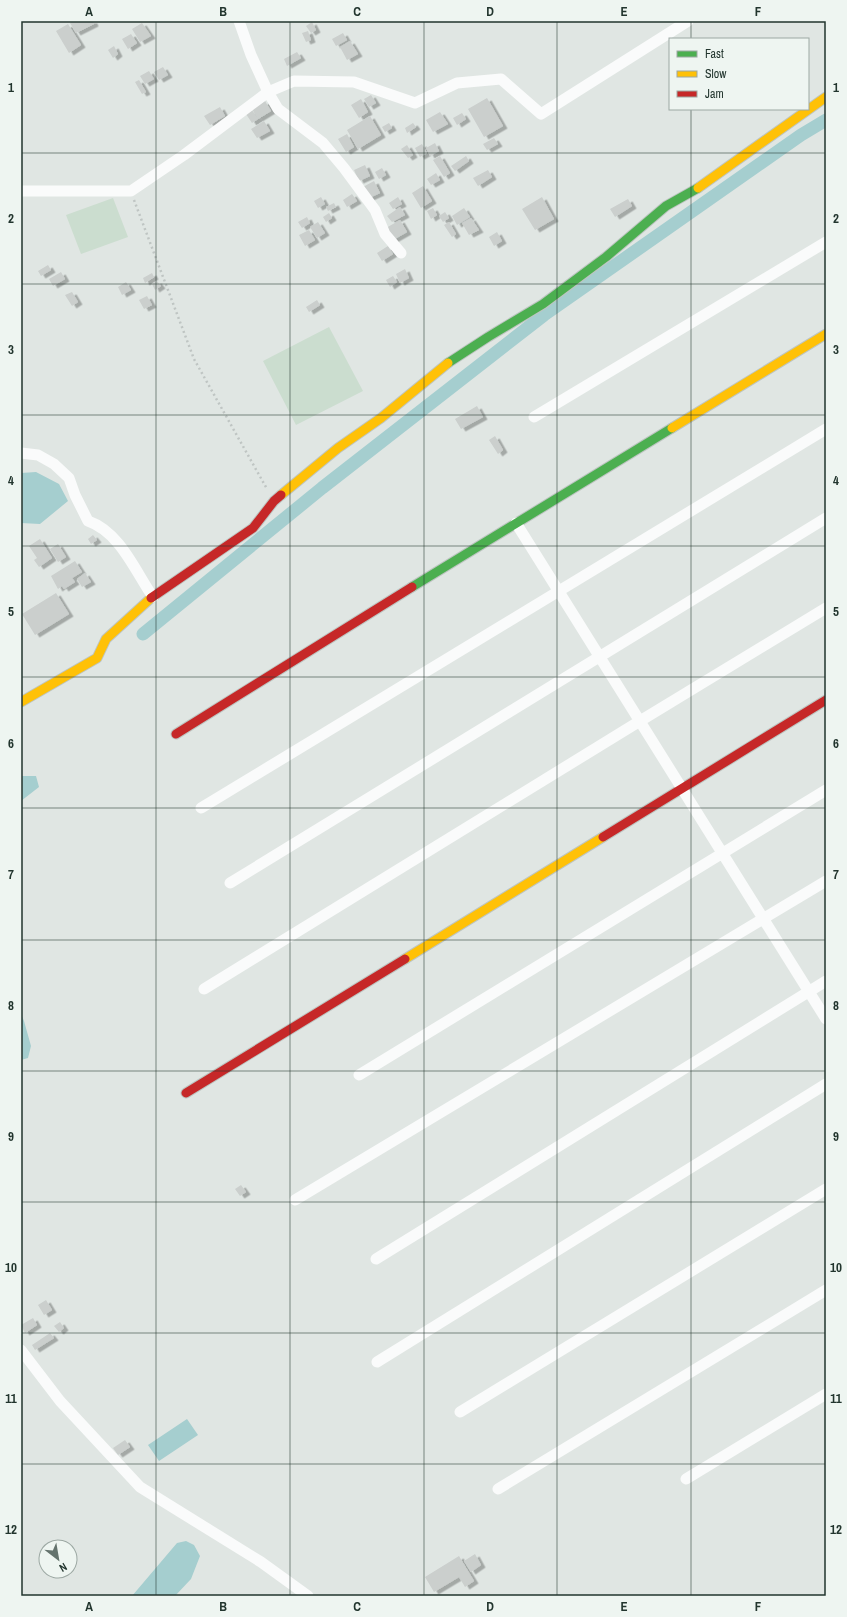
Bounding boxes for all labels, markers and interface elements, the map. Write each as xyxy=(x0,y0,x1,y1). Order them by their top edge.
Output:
text: A xyxy=(85,3,93,20)
text: B xyxy=(219,3,227,20)
text: C xyxy=(353,3,361,20)
text: D xyxy=(486,3,494,20)
text: E xyxy=(620,3,628,20)
text: F xyxy=(755,3,762,20)
legend xyxy=(669,38,809,110)
text: Fast xyxy=(705,46,724,62)
text: Slow xyxy=(705,66,727,82)
text: 1 xyxy=(8,79,14,96)
text: 1 xyxy=(833,79,839,96)
text: Jam xyxy=(705,86,724,102)
text: 2 xyxy=(8,210,14,227)
text: 2 xyxy=(833,210,839,227)
text: 3 xyxy=(8,341,14,358)
text: 3 xyxy=(833,341,839,358)
text: 4 xyxy=(8,472,14,489)
text: 4 xyxy=(833,472,839,489)
text: 5 xyxy=(8,603,14,620)
text: 5 xyxy=(833,603,839,620)
text: 6 xyxy=(8,735,14,752)
text: 6 xyxy=(833,735,839,752)
text: 7 xyxy=(8,866,14,883)
text: 7 xyxy=(833,866,839,883)
text: 8 xyxy=(8,997,14,1014)
text: 8 xyxy=(833,997,839,1014)
text: 9 xyxy=(8,1128,14,1145)
text: 9 xyxy=(833,1128,839,1145)
text: 10 xyxy=(5,1259,17,1276)
text: 10 xyxy=(830,1259,842,1276)
text: 11 xyxy=(5,1390,17,1407)
text: 11 xyxy=(830,1390,842,1407)
text: 12 xyxy=(5,1521,17,1538)
text: 12 xyxy=(830,1521,842,1538)
north arrow xyxy=(38,1539,78,1579)
text: N xyxy=(57,1560,70,1575)
text: A xyxy=(85,1598,93,1615)
text: B xyxy=(219,1598,227,1615)
text: C xyxy=(353,1598,361,1615)
text: D xyxy=(486,1598,494,1615)
text: E xyxy=(620,1598,628,1615)
text: F xyxy=(755,1598,762,1615)

